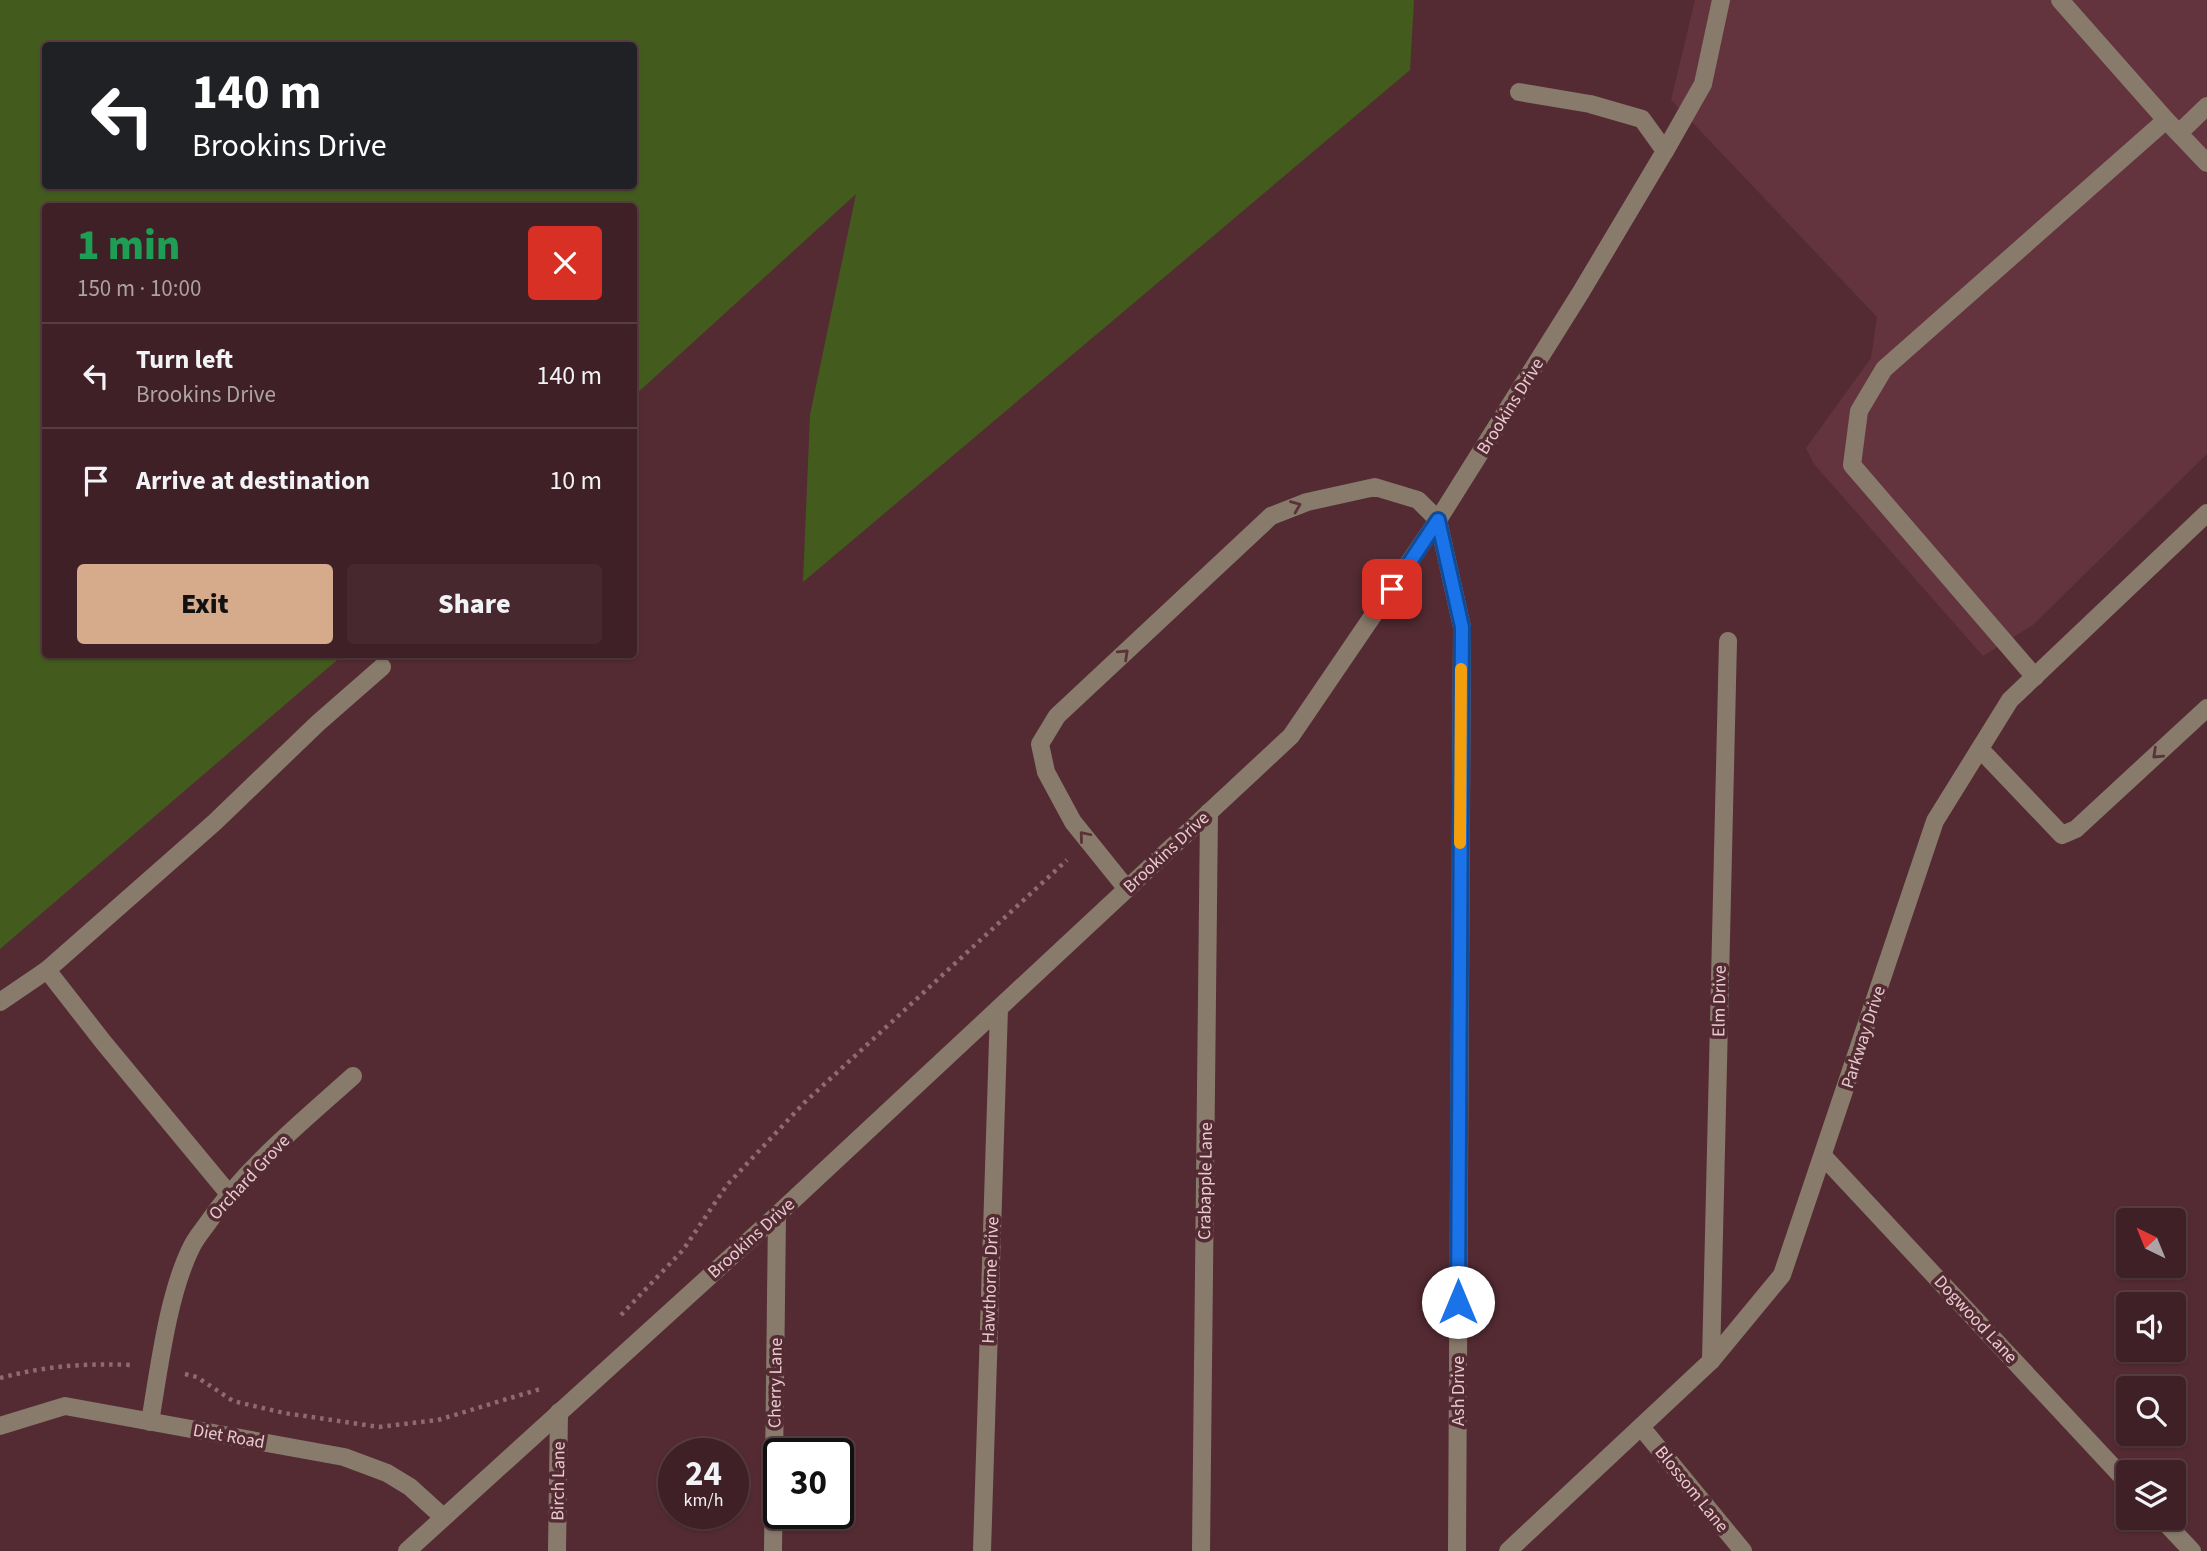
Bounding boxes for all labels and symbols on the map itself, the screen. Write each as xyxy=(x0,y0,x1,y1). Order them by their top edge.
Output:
street label: Brookins Drive xyxy=(1471,353,1550,459)
one-way arrow xyxy=(1289,501,1301,515)
pin xyxy=(1362,559,1422,619)
one-way arrow xyxy=(1116,649,1129,662)
one-way arrow xyxy=(2152,746,2165,758)
street label: Brookins Drive xyxy=(1118,806,1215,899)
one-way arrow xyxy=(1080,831,1092,844)
street label: Elm Drive xyxy=(1706,965,1733,1037)
street label: Parkway Drive xyxy=(1835,983,1892,1092)
street label: Crabapple Lane xyxy=(1192,1122,1219,1240)
street label: Orchard Grove xyxy=(203,1129,296,1226)
street label: Brookins Drive xyxy=(702,1192,800,1284)
north arrow xyxy=(2116,1208,2186,1278)
street label: Hawthorne Drive xyxy=(976,1216,1005,1344)
position arrow xyxy=(1421,1265,1495,1339)
street label: Dogwood Lane xyxy=(1928,1270,2023,1369)
street label: Cherry Lane xyxy=(762,1337,789,1428)
street label: Ash Drive xyxy=(1446,1356,1471,1426)
street label: Diet Road xyxy=(191,1418,267,1455)
speed limit sign: 30 xyxy=(763,1438,854,1529)
street label: Birch Lane xyxy=(545,1441,572,1521)
street label: Blossom Lane xyxy=(1649,1441,1734,1538)

